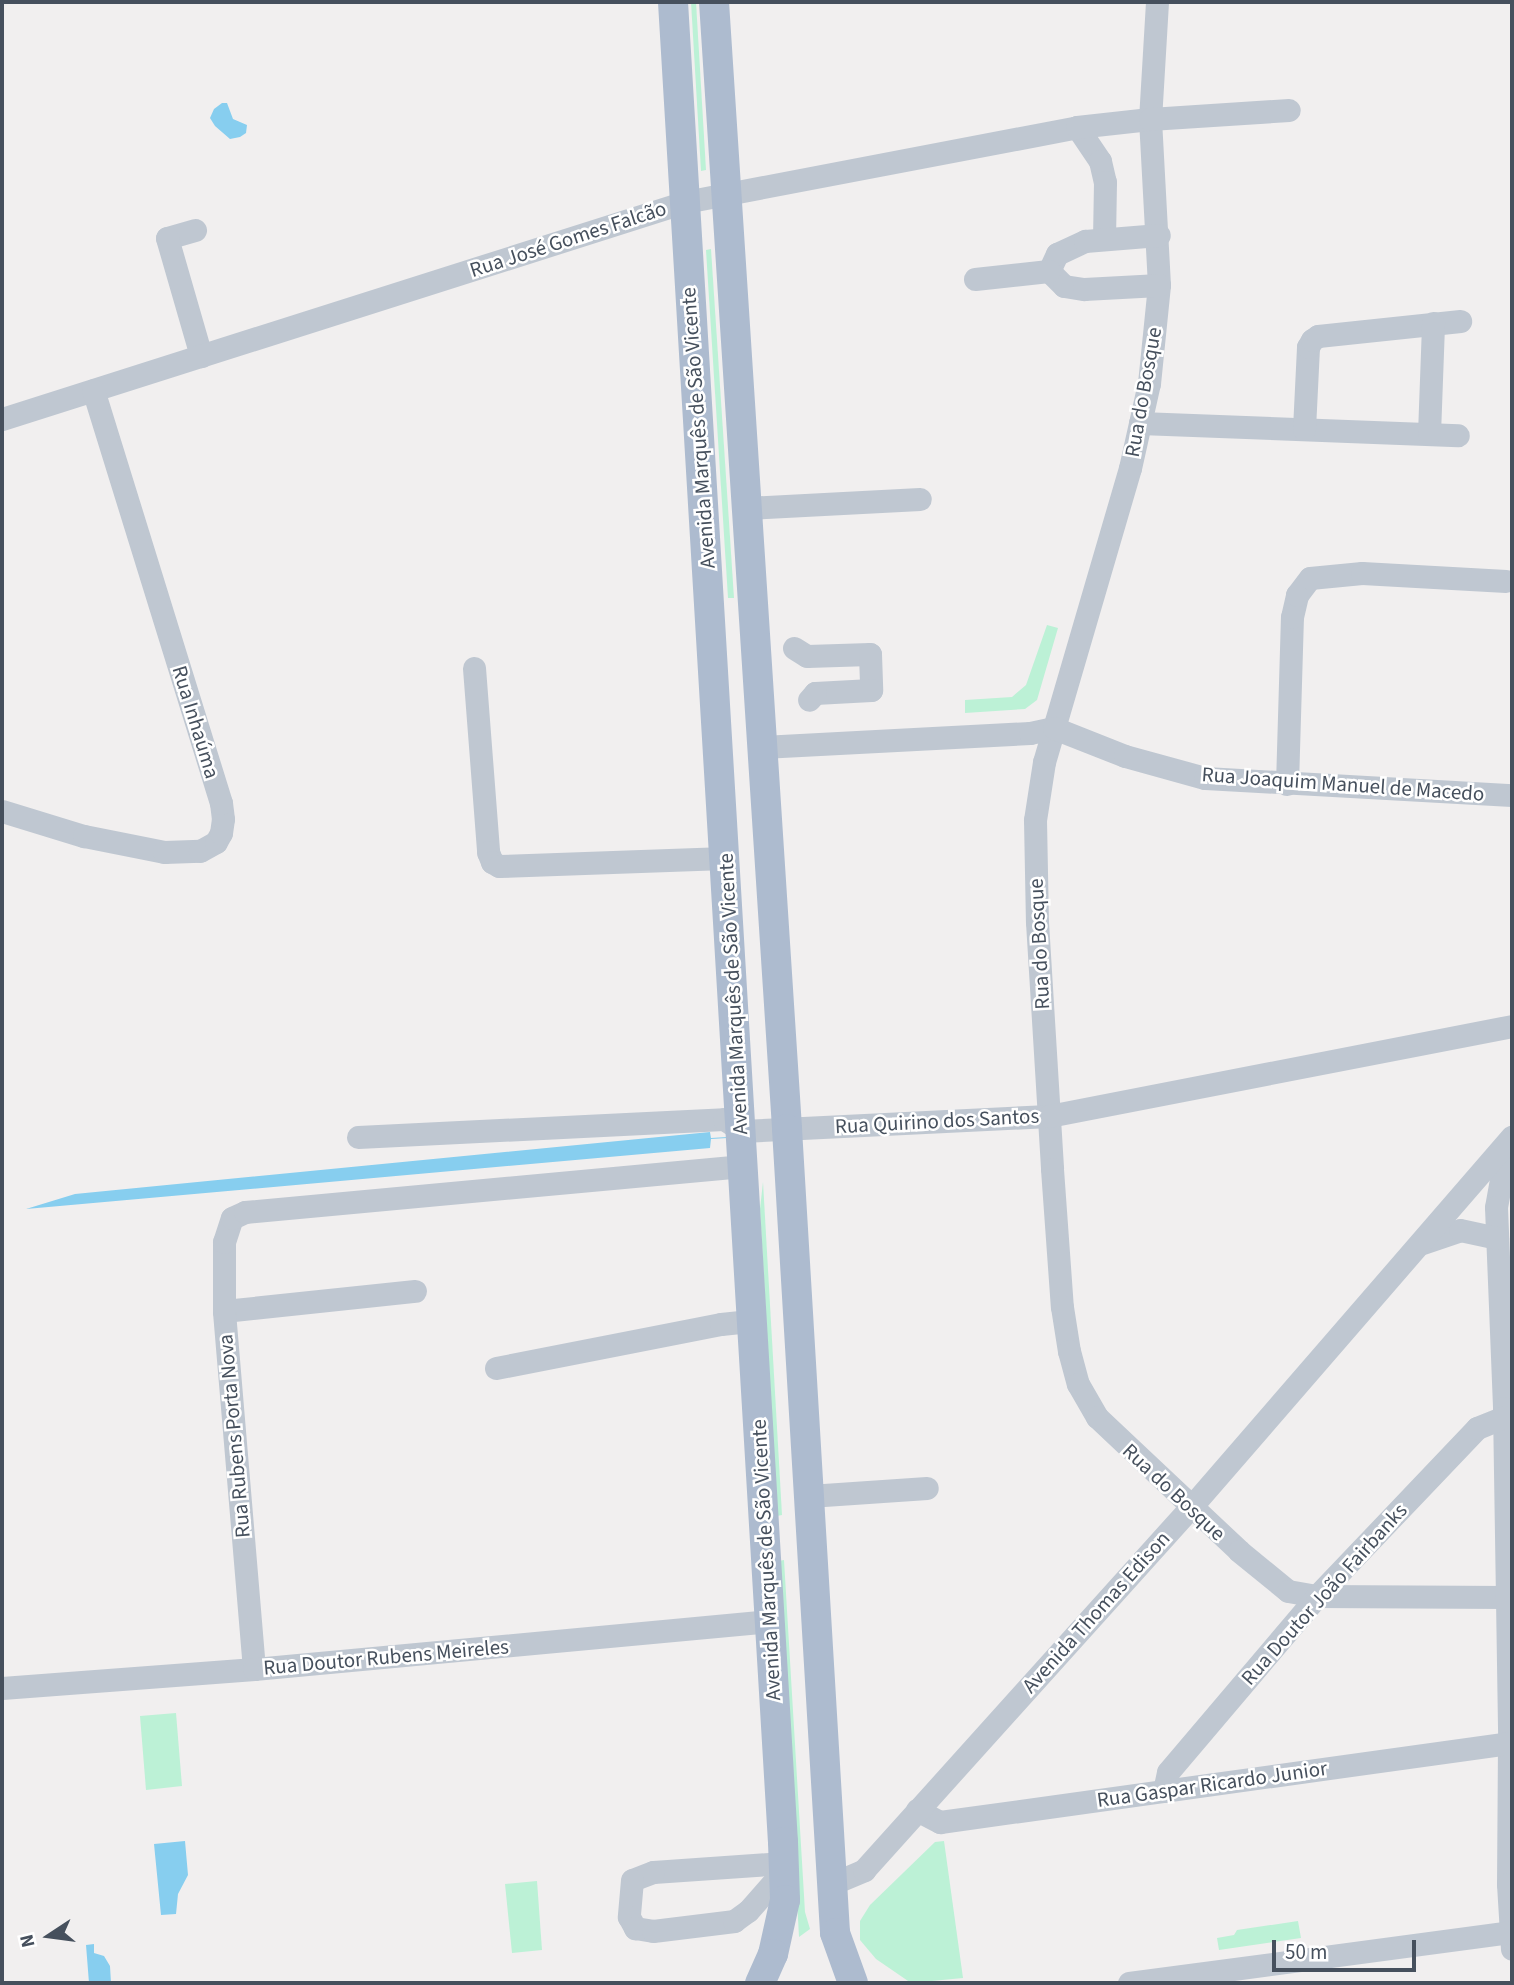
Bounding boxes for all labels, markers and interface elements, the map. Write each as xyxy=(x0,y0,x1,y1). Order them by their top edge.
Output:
street label: Rua José Gomes Falcão xyxy=(467,195,669,283)
street label: Avenida Marquês de São Vicente xyxy=(676,287,720,569)
street label: Rua do Bosque xyxy=(1119,325,1167,459)
street label: Rua Inhaúma xyxy=(167,663,225,781)
street label: Rua Joaquim Manuel de Macedo xyxy=(1201,762,1485,806)
street label: Avenida Marquês de São Vicente xyxy=(713,853,753,1135)
street label: Rua do Bosque xyxy=(1023,878,1055,1010)
street label: Rua Quirino dos Santos xyxy=(834,1103,1040,1139)
street label: Rua Rubens Porta Nova xyxy=(213,1333,255,1539)
street label: Avenida Marquês de São Vicente xyxy=(746,1419,786,1701)
street label: Rua do Bosque xyxy=(1117,1438,1231,1546)
street label: Rua Doutor João Fairbanks xyxy=(1236,1498,1412,1690)
street label: Avenida Thomas Edison xyxy=(1017,1526,1175,1698)
street label: Rua Doutor Rubens Meireles xyxy=(262,1634,510,1680)
street label: Rua Gaspar Ricardo Junior xyxy=(1095,1755,1329,1813)
north arrow xyxy=(14,1901,84,1971)
scale bar xyxy=(1276,1926,1420,1970)
text: N xyxy=(13,1932,43,1950)
text: 50 m xyxy=(1285,1937,1327,1967)

